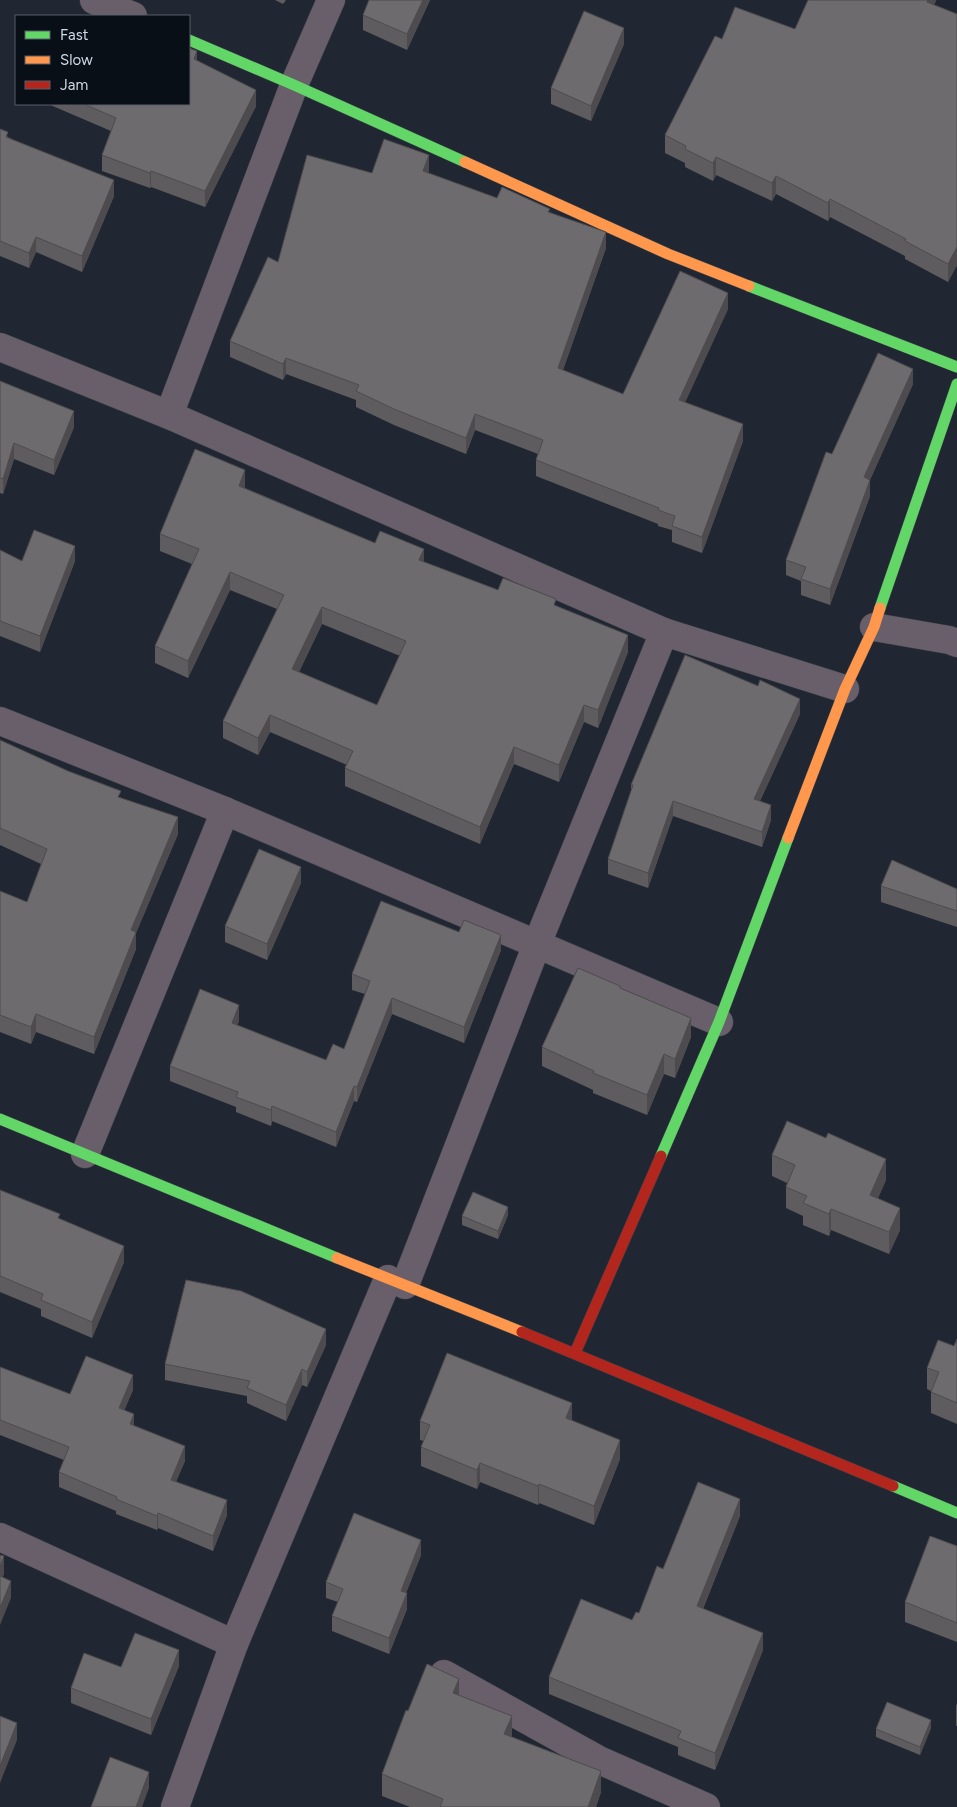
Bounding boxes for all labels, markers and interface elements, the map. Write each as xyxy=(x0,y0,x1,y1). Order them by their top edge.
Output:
legend xyxy=(15,15,190,105)
text: Fast xyxy=(60,26,89,44)
text: Slow xyxy=(60,51,93,69)
text: Jam xyxy=(60,76,88,94)

